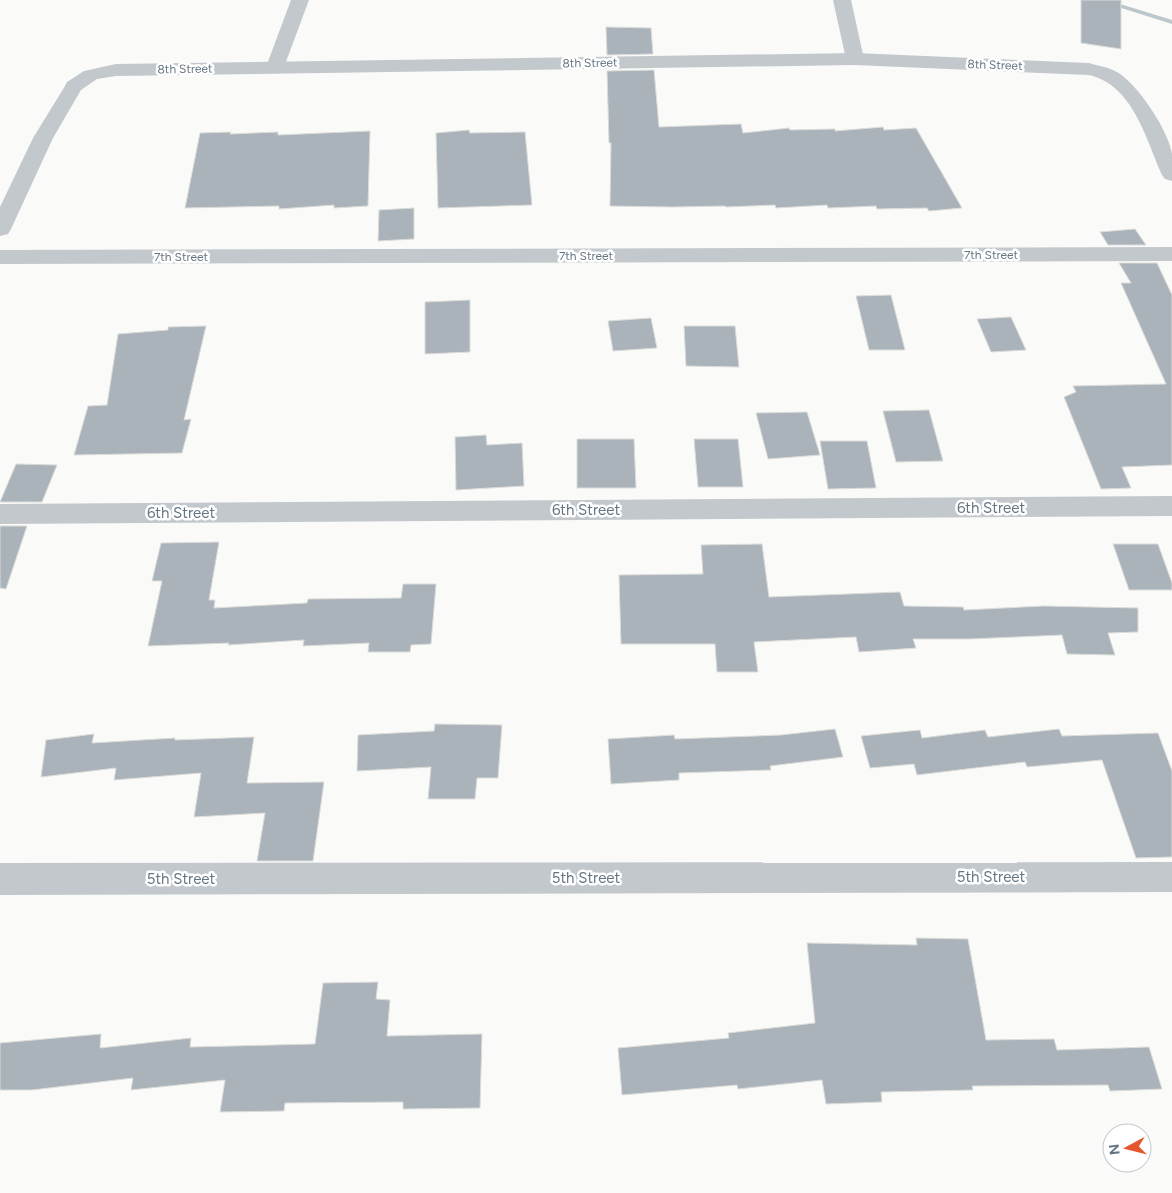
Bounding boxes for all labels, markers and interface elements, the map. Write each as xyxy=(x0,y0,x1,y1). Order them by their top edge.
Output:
street label: 8th Street xyxy=(562,56,618,70)
street label: 8th Street xyxy=(967,57,1023,73)
street label: 8th Street xyxy=(157,62,213,76)
street label: 7th Street xyxy=(964,248,1019,262)
street label: 7th Street xyxy=(559,249,614,263)
street label: 7th Street xyxy=(154,250,209,264)
street label: 6th Street xyxy=(957,499,1025,517)
street label: 6th Street xyxy=(552,501,620,519)
street label: 6th Street xyxy=(147,504,215,522)
street label: 5th Street xyxy=(957,868,1026,886)
street label: 5th Street xyxy=(552,869,621,887)
street label: 5th Street xyxy=(147,870,216,888)
north arrow xyxy=(1102,1123,1152,1173)
text: N xyxy=(1105,1143,1124,1156)

